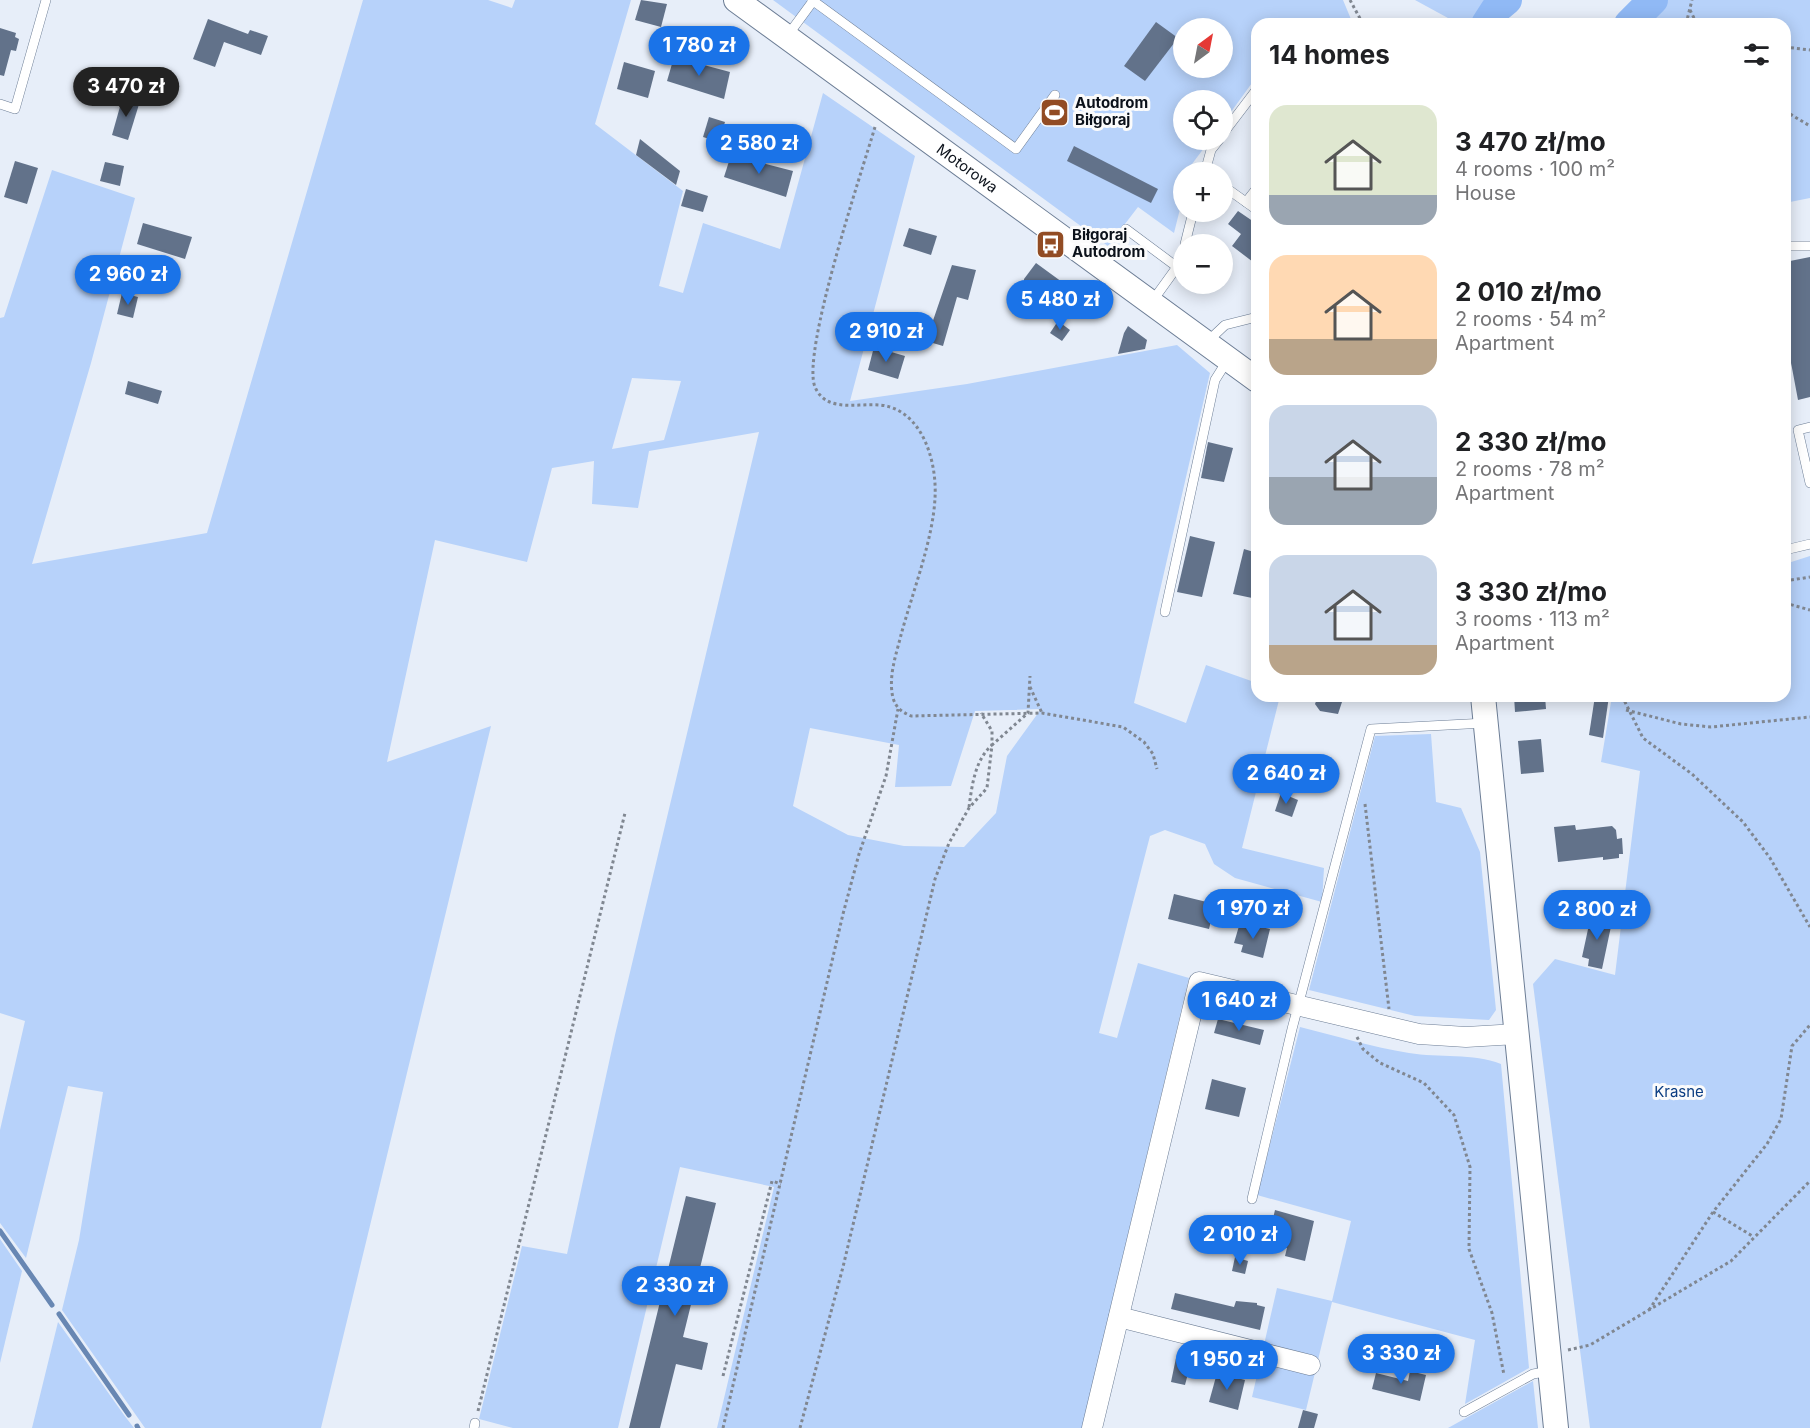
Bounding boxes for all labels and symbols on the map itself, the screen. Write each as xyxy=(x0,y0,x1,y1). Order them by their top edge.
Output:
north arrow xyxy=(1173,18,1233,78)
pin: 1 780 zł xyxy=(637,26,761,77)
pin: 3 470 zł xyxy=(64,67,188,118)
place label: Autodrom Biłgoraj xyxy=(1075,93,1148,129)
sports icon: Autodrom Biłgoraj xyxy=(1038,96,1070,128)
pin: 2 580 zł xyxy=(697,124,821,175)
street label: Motorowa xyxy=(933,139,1002,197)
place label: Biłgoraj Autodrom xyxy=(1072,225,1145,261)
bus stop icon: Biłgoraj Autodrom xyxy=(1035,228,1067,260)
pin: 2 960 zł xyxy=(66,255,190,306)
pin: 5 480 zł xyxy=(998,280,1122,331)
pin: 2 910 zł xyxy=(824,312,948,363)
pin: 2 640 zł xyxy=(1224,754,1348,805)
pin: 1 970 zł xyxy=(1191,889,1315,940)
pin: 2 800 zł xyxy=(1535,890,1659,941)
pin: 1 640 zł xyxy=(1177,981,1301,1032)
park label: Krasne xyxy=(1654,1082,1704,1101)
pin: 2 010 zł xyxy=(1178,1215,1302,1266)
pin: 2 330 zł xyxy=(613,1266,737,1317)
pin: 3 330 zł xyxy=(1339,1334,1463,1385)
pin: 1 950 zł xyxy=(1165,1340,1289,1391)

